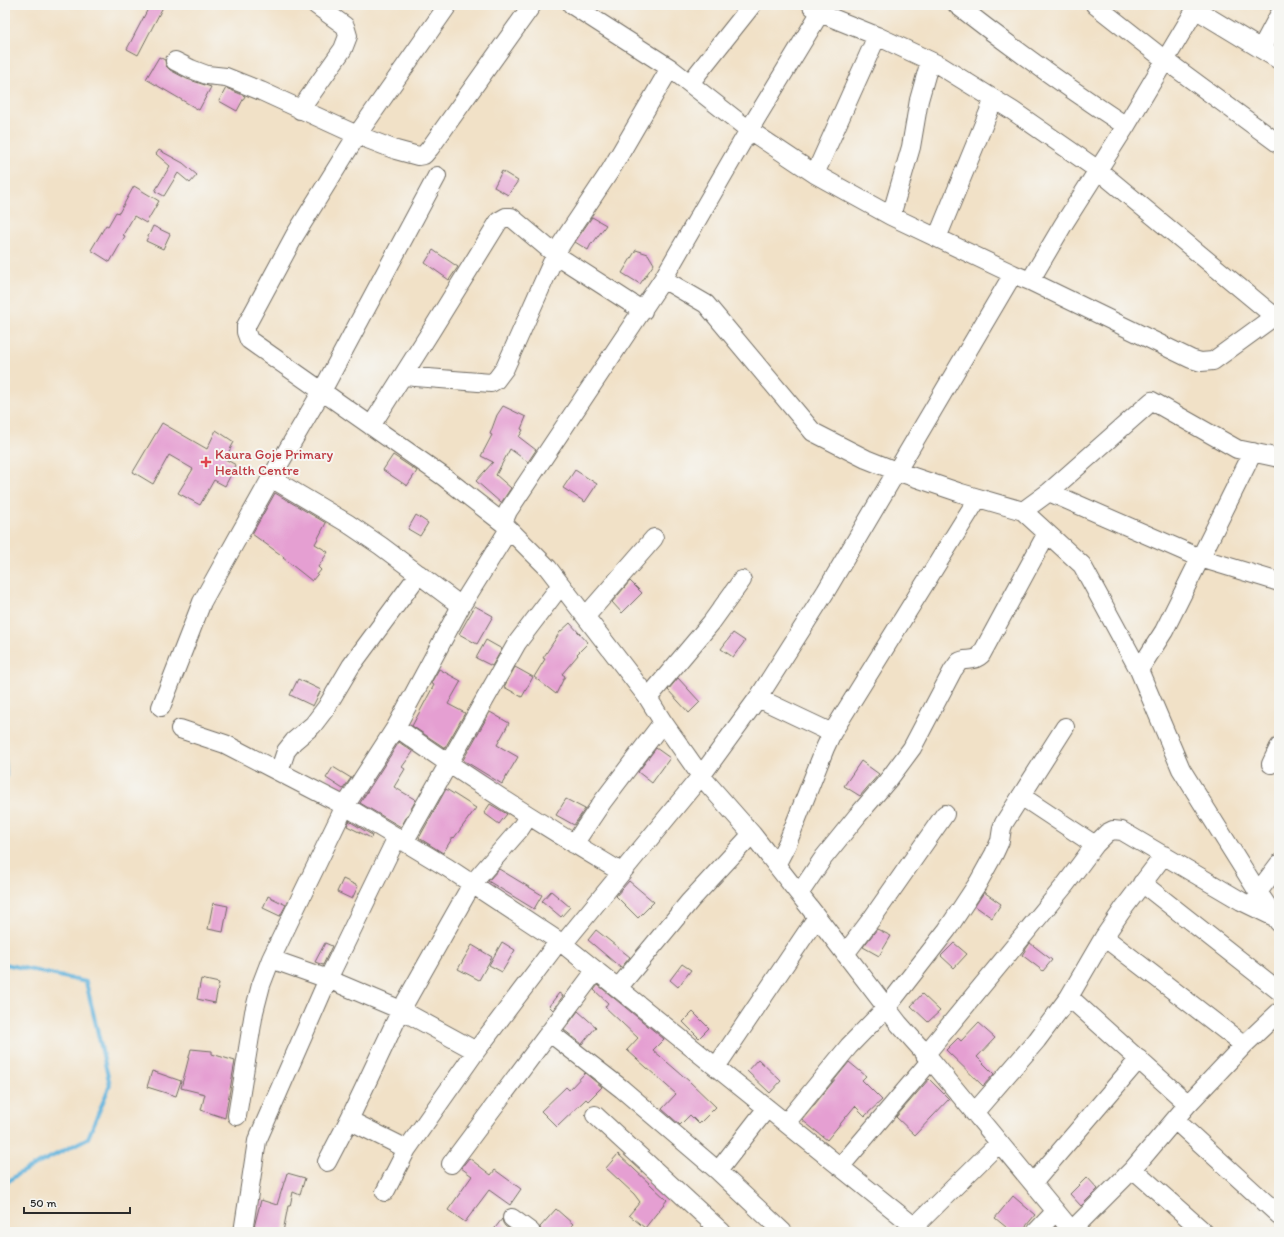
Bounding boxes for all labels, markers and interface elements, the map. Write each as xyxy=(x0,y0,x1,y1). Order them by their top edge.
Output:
place label: Kaura Goje Primary Health Centre xyxy=(215,446,334,479)
marker: Kaura Goje Primary Health Centre xyxy=(200,456,212,468)
scale bar xyxy=(24,1189,130,1215)
text: 50 m xyxy=(30,1196,56,1210)

